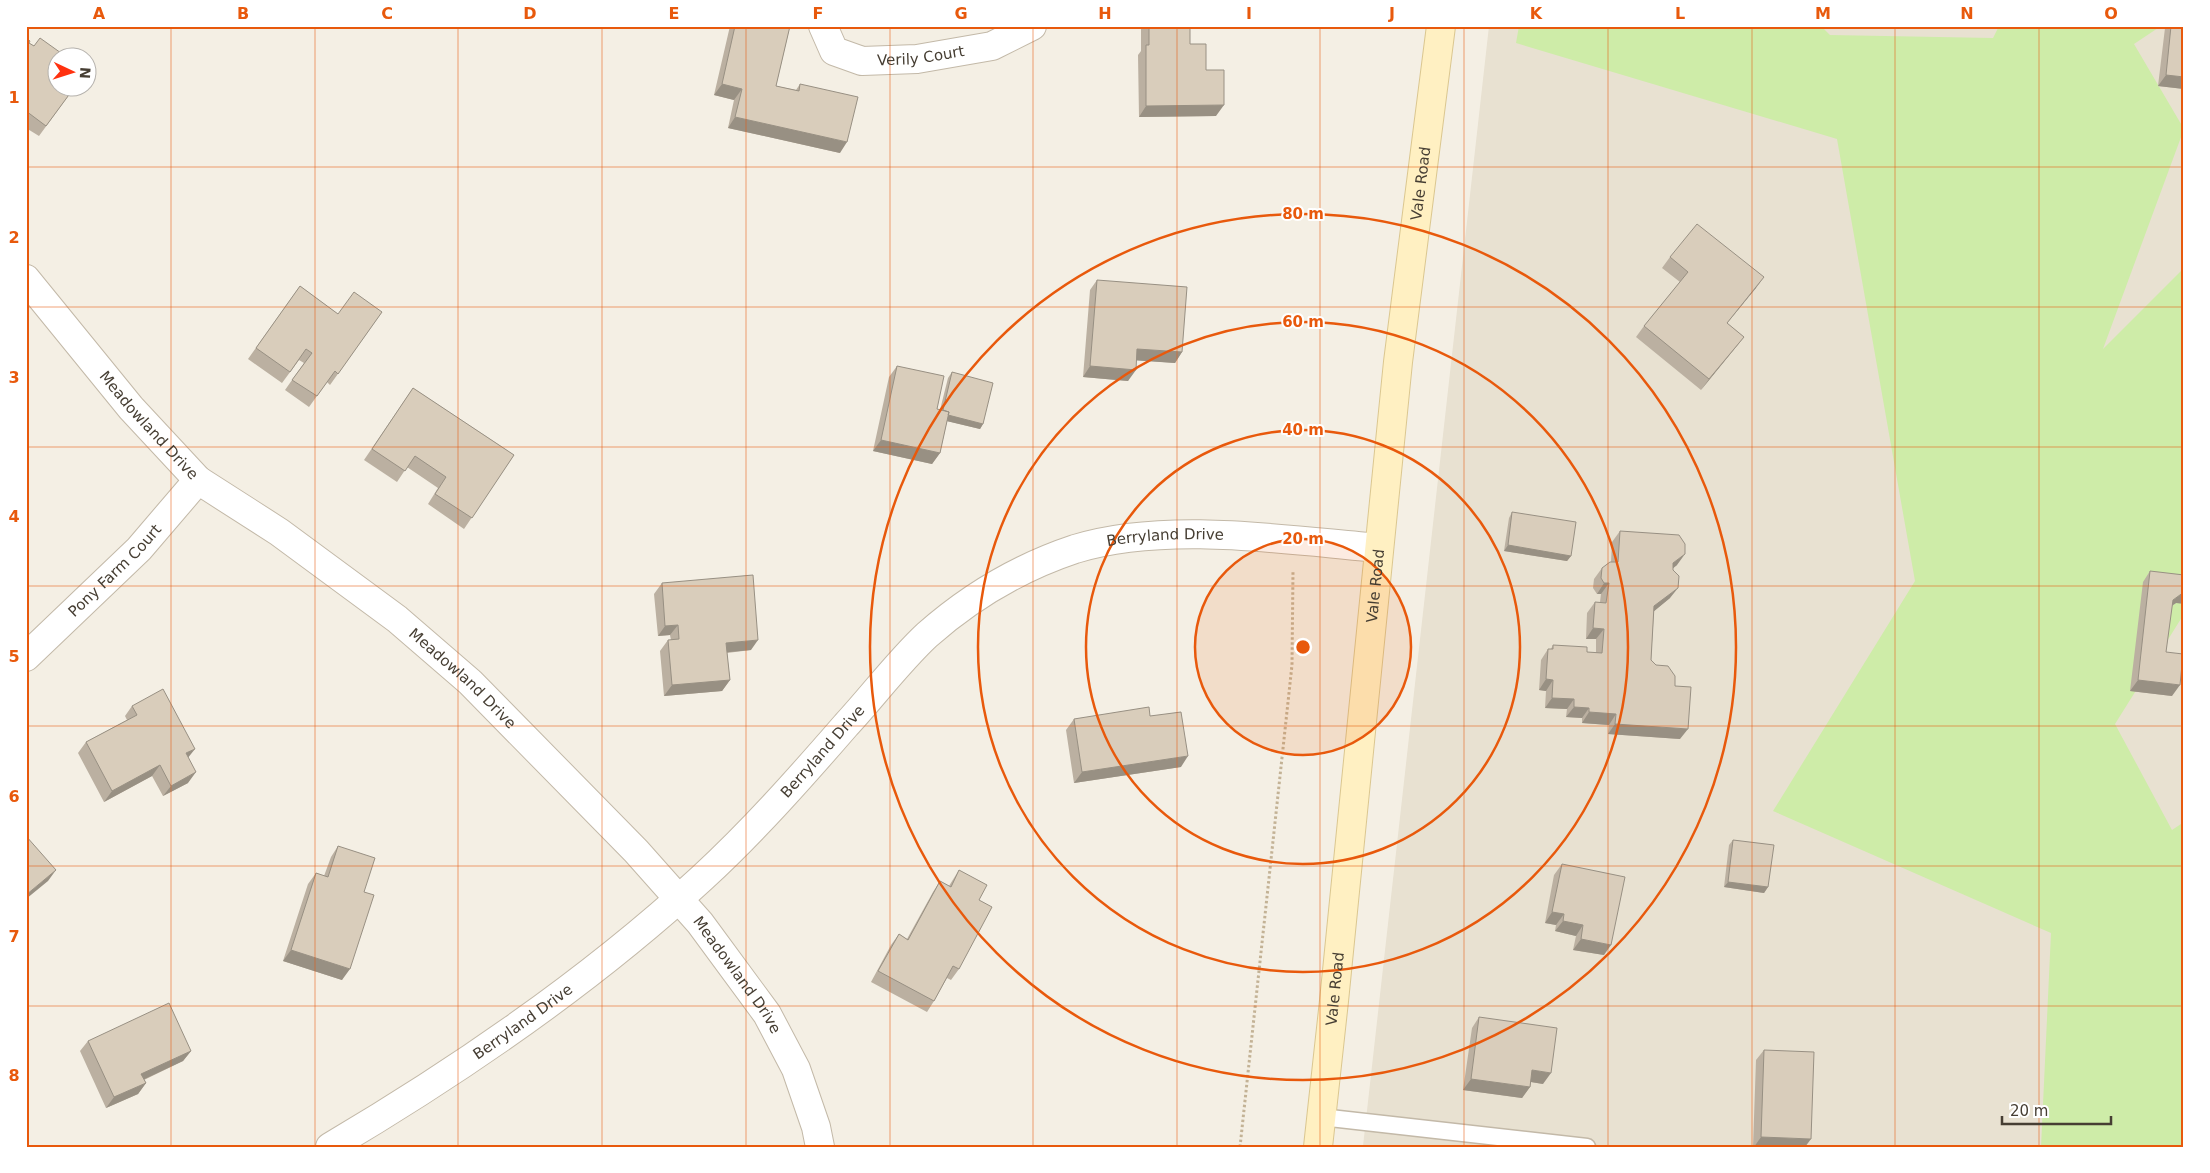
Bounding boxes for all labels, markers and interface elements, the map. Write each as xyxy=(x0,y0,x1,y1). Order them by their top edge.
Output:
text: A xyxy=(93,4,106,23)
text: B xyxy=(237,4,249,23)
text: C xyxy=(381,4,393,23)
text: D xyxy=(523,4,537,23)
text: E xyxy=(669,4,679,23)
text: F xyxy=(813,4,823,23)
text: G xyxy=(954,4,968,23)
text: H xyxy=(1098,4,1112,23)
text: I xyxy=(1246,4,1252,23)
text: J xyxy=(1388,4,1395,23)
text: K xyxy=(1530,4,1543,23)
text: L xyxy=(1675,4,1685,23)
text: M xyxy=(1815,4,1831,23)
text: N xyxy=(1960,4,1974,23)
text: O xyxy=(2104,4,2118,23)
street label: Verily Court xyxy=(877,42,966,69)
north arrow xyxy=(48,48,98,98)
text: N xyxy=(77,67,93,79)
text: 1 xyxy=(8,88,20,107)
street label: Vale Road xyxy=(1407,146,1434,221)
text: 80 m xyxy=(1282,205,1324,223)
text: 2 xyxy=(8,228,20,247)
text: 60 m xyxy=(1282,313,1324,331)
street label: Meadowland Drive xyxy=(96,367,202,483)
text: 3 xyxy=(8,368,20,387)
text: 40 m xyxy=(1282,421,1324,439)
text: 4 xyxy=(8,507,20,526)
street label: Pony Farm Court xyxy=(65,521,165,621)
street label: Berryland Drive xyxy=(1105,525,1224,550)
text: 20 m xyxy=(1282,530,1324,548)
street label: Vale Road xyxy=(1363,548,1388,624)
street label: Meadowland Drive xyxy=(405,624,520,732)
centre of rings xyxy=(1294,638,1312,656)
text: 5 xyxy=(8,647,20,666)
street label: Berryland Drive xyxy=(777,702,868,801)
text: 6 xyxy=(8,787,20,806)
street label: Meadowland Drive xyxy=(689,913,785,1036)
text: 7 xyxy=(8,927,20,946)
street label: Vale Road xyxy=(1322,951,1348,1027)
street label: Berryland Drive xyxy=(470,980,576,1063)
text: 8 xyxy=(8,1066,20,1085)
scale bar xyxy=(2002,1093,2111,1125)
text: 20 m xyxy=(2010,1102,2048,1120)

